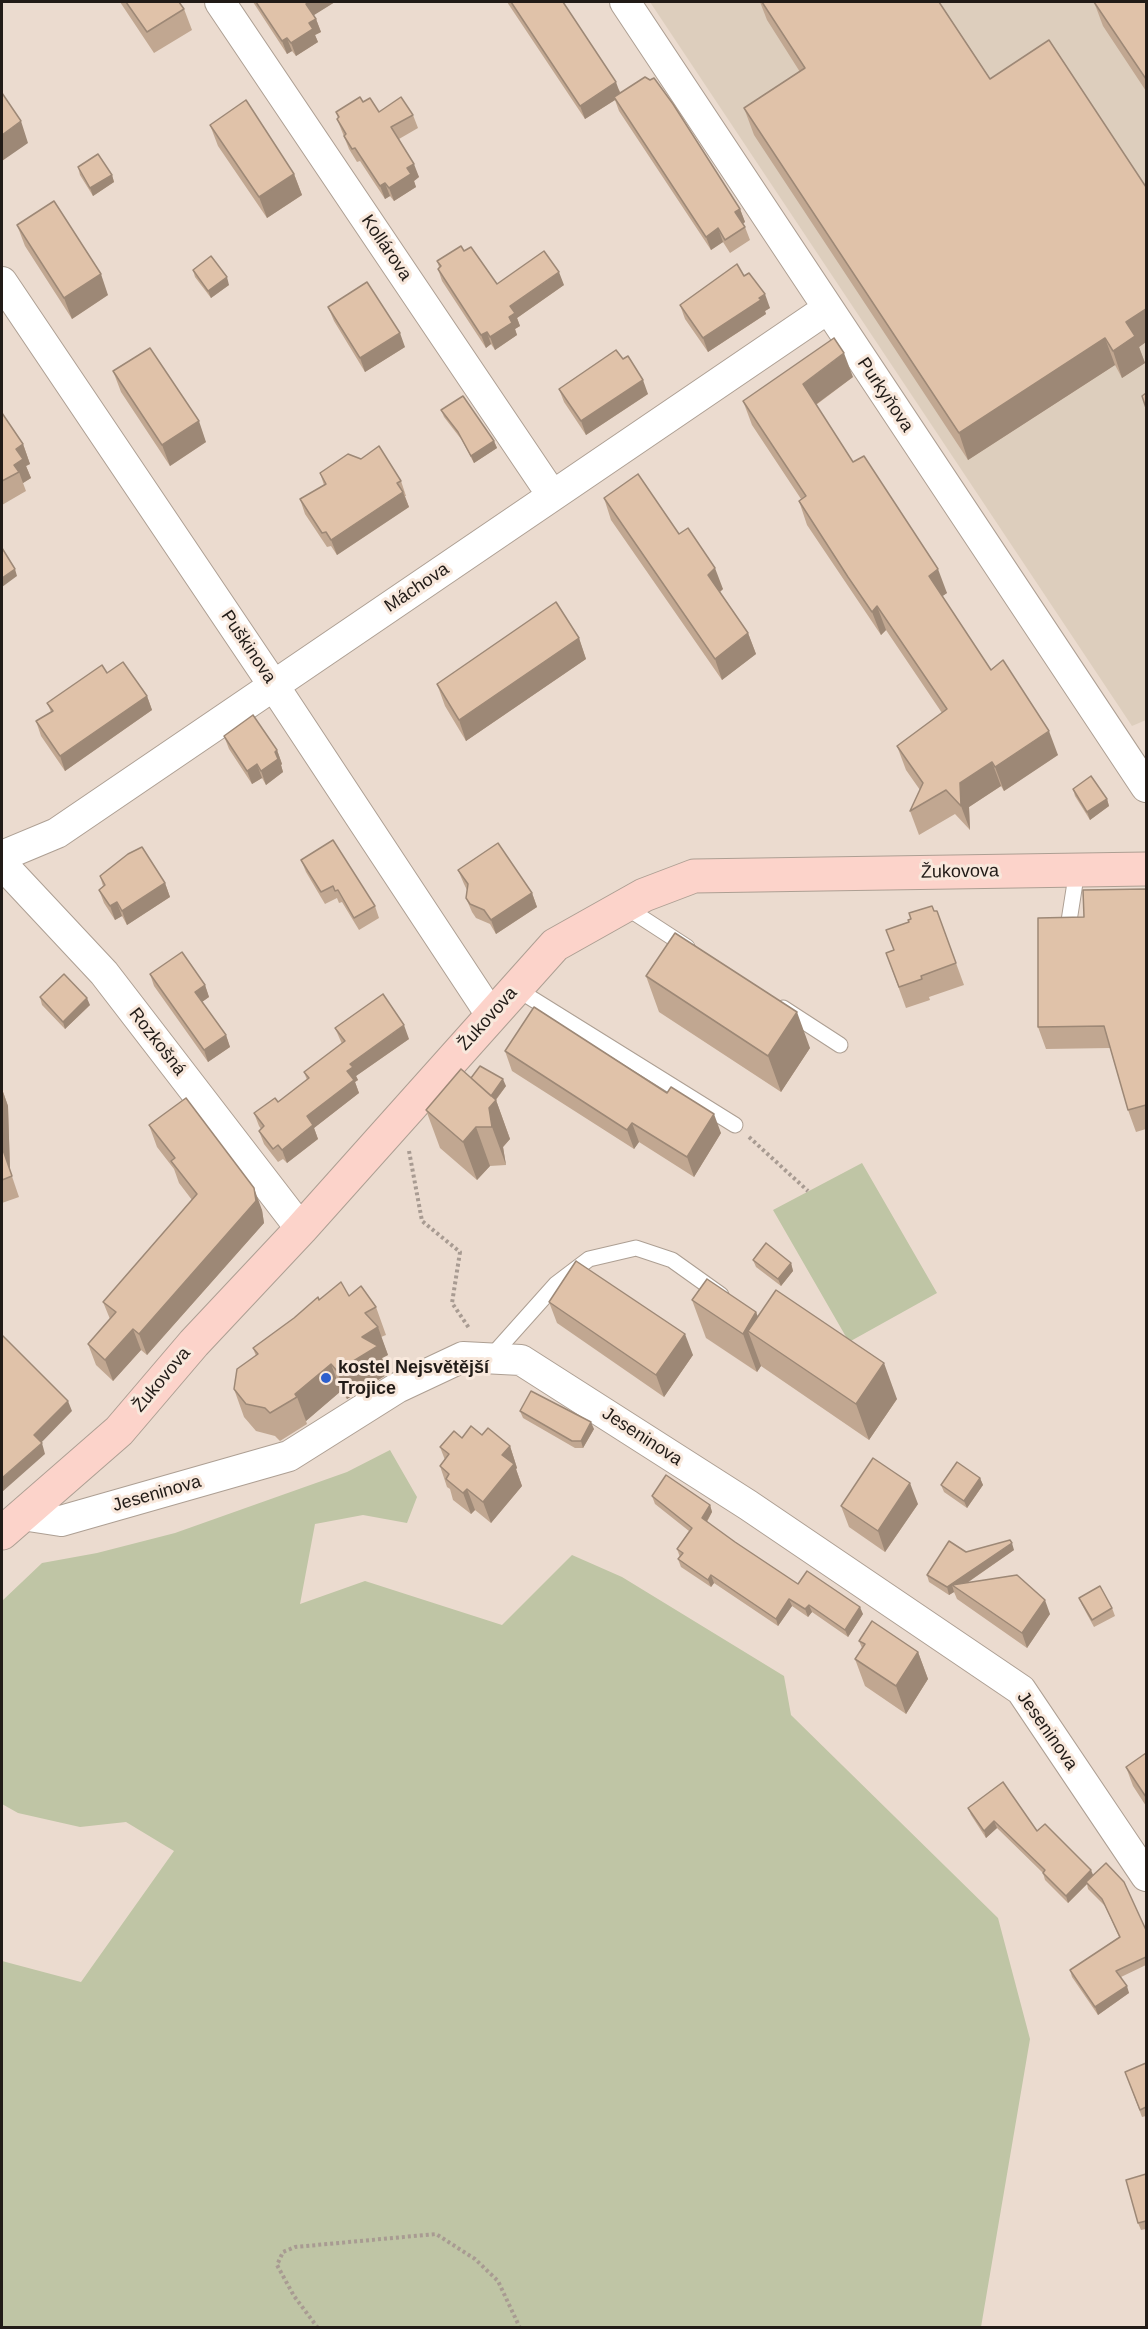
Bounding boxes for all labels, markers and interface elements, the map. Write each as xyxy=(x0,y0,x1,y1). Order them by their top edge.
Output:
street label: Kollárova xyxy=(356,211,416,285)
street label: Purkyňova xyxy=(852,354,918,436)
street label: Máchova xyxy=(381,559,453,617)
street label: Puškinova xyxy=(216,607,280,687)
street label: Žukovova xyxy=(921,861,999,883)
street label: Žukovova xyxy=(454,983,522,1055)
street label: Rozkošná xyxy=(124,1004,190,1080)
street label: Žukovova xyxy=(129,1343,195,1417)
place label: kostel Nejsvětější Trojice xyxy=(338,1357,489,1400)
marker: kostel Nejsvětější Trojice xyxy=(319,1371,333,1385)
street label: Jeseninova xyxy=(598,1403,686,1471)
street label: Jeseninova xyxy=(110,1471,204,1517)
street label: Jeseninova xyxy=(1012,1688,1082,1774)

